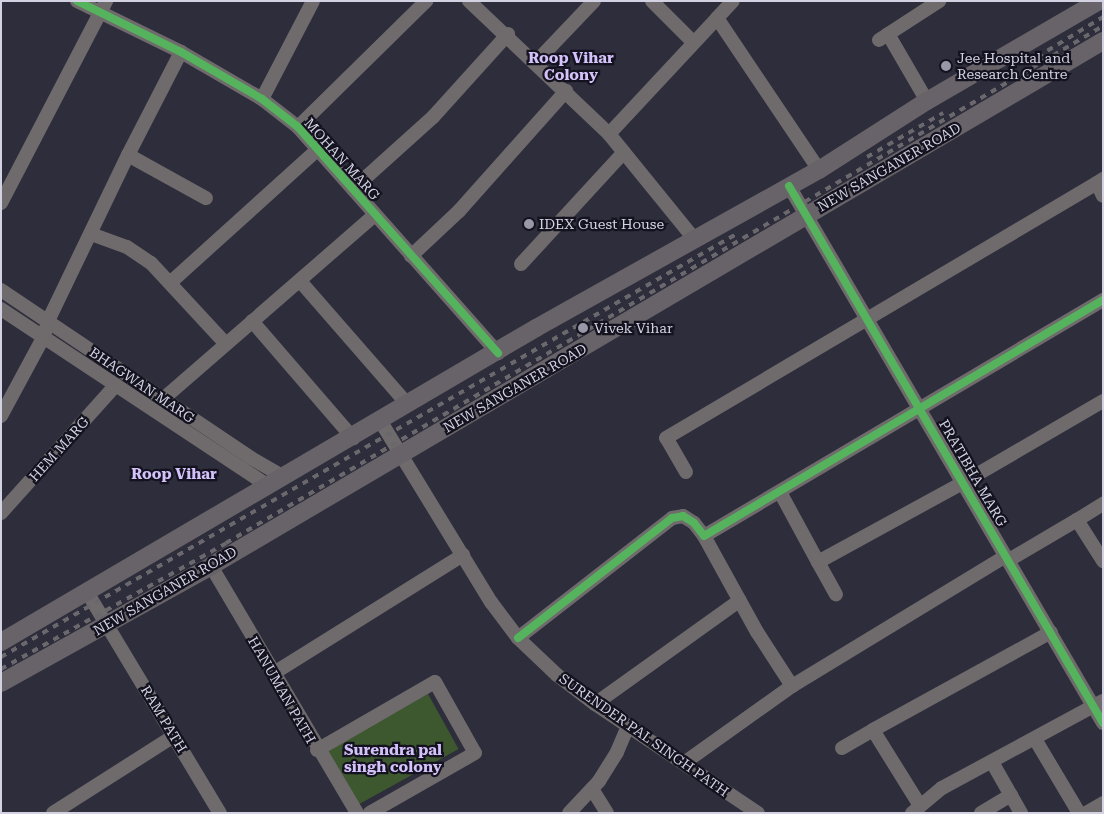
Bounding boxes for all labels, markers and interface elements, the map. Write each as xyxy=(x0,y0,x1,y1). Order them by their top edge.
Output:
district label: Roop Vihar Colony xyxy=(528,49,614,84)
place label: Jee Hospital and Research Centre xyxy=(957,50,1070,82)
marker: Jee Hospital and Research Centre xyxy=(939,59,953,73)
street label: MOHAN MARG xyxy=(301,115,383,203)
street label: NEW SANGANER ROAD xyxy=(814,119,964,215)
place label: IDEX Guest House xyxy=(539,216,664,232)
marker: IDEX Guest House xyxy=(523,218,535,230)
place label: Vivek Vihar xyxy=(594,320,673,336)
marker: Vivek Vihar xyxy=(576,321,590,335)
street label: NEW SANGANER ROAD xyxy=(440,340,590,436)
street label: BHAGWAN MARG xyxy=(86,344,198,426)
street label: HEM MARG xyxy=(26,413,92,485)
street label: PRATIBHA MARG xyxy=(936,417,1010,529)
district label: Roop Vihar xyxy=(131,466,217,484)
street label: NEW SANGANER ROAD xyxy=(90,543,240,639)
street label: HANUMAN PATH xyxy=(245,634,319,746)
street label: SURENDER PAL SINGH PATH xyxy=(556,670,732,800)
street label: RAM PATH xyxy=(137,682,191,756)
district label: Surendra pal singh colony xyxy=(344,741,442,776)

